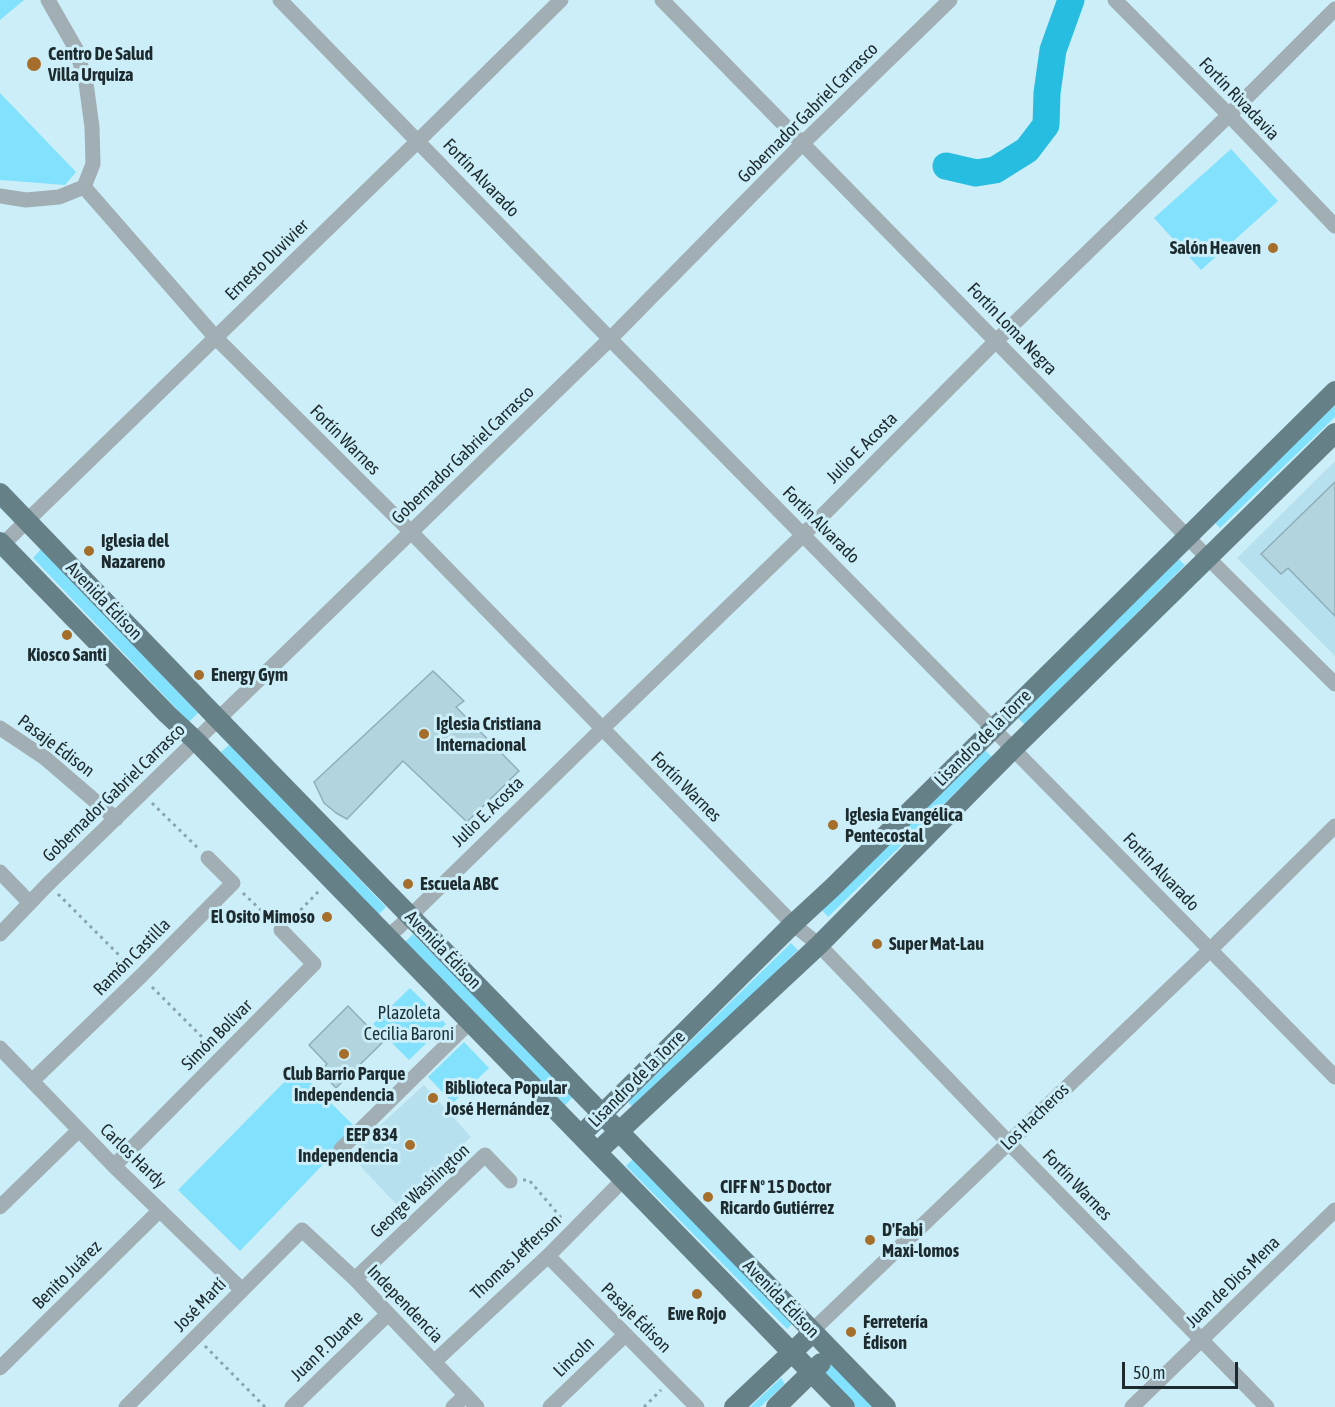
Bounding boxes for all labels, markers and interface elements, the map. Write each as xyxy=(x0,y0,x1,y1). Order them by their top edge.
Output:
street label: Gobernador Gabriel Carrasco xyxy=(733,38,883,188)
place label: Centro De Salud Villa Urquiza xyxy=(48,43,153,86)
street label: Fortín Rivadavia xyxy=(1194,53,1284,145)
marker: Centro De Salud Villa Urquiza xyxy=(25,55,43,73)
street label: Fortín Alvarado xyxy=(438,134,524,222)
street label: Ernesto Duvivier xyxy=(221,215,313,305)
place label: Salón Heaven xyxy=(1170,237,1261,259)
marker: Salón Heaven xyxy=(1266,241,1280,255)
street label: Fortín Loma Negra xyxy=(963,278,1061,380)
street label: Gobernador Gabriel Carrasco xyxy=(387,381,539,529)
street label: Fortín Warnes xyxy=(305,400,385,480)
street label: Julio E. Acosta xyxy=(822,408,902,488)
street label: Fortín Alvarado xyxy=(778,482,864,568)
place label: Iglesia del Nazareno xyxy=(101,530,169,572)
marker: Iglesia del Nazareno xyxy=(82,544,96,558)
street label: Avenida Édison xyxy=(61,557,147,645)
marker: Kiosco Santi xyxy=(60,628,74,642)
place label: Kiosco Santi xyxy=(27,644,107,666)
place label: Energy Gym xyxy=(211,664,288,686)
marker: Energy Gym xyxy=(192,668,206,682)
street label: Lisandro de la Torre xyxy=(930,685,1036,791)
street label: Pasaje Édison xyxy=(13,710,99,782)
place label: Iglesia Cristiana Internacional xyxy=(436,713,541,756)
street label: Gobernador Gabriel Carrasco xyxy=(38,719,190,867)
marker: Iglesia Cristiana Internacional xyxy=(417,727,431,741)
street label: Fortín Warnes xyxy=(646,747,726,827)
street label: Julio E. Acosta xyxy=(448,772,528,852)
place label: Iglesia Evangélica Pentecostal xyxy=(845,804,963,846)
marker: Iglesia Evangélica Pentecostal xyxy=(826,818,840,832)
street label: Fortín Alvarado xyxy=(1118,828,1204,916)
place label: Escuela ABC xyxy=(420,873,499,895)
marker: Escuela ABC xyxy=(401,877,415,891)
place label: El Osito Mimoso xyxy=(211,906,315,928)
street label: Avenida Édison xyxy=(400,906,486,994)
marker: El Osito Mimoso xyxy=(320,910,334,924)
street label: Ramón Castilla xyxy=(89,914,175,1000)
place label: Super Mat-Lau xyxy=(889,933,984,955)
marker: Super Mat-Lau xyxy=(870,937,884,951)
street label: Simón Bolívar xyxy=(177,995,257,1075)
park label: Plazoleta Cecilia Baroni xyxy=(364,1002,454,1044)
street label: Lisandro de la Torre xyxy=(584,1026,690,1132)
marker: Club Barrio Parque Independencia xyxy=(337,1047,351,1061)
place label: Club Barrio Parque Independencia xyxy=(283,1063,405,1106)
place label: Biblioteca Popular José Hernández xyxy=(445,1077,567,1120)
street label: Los Hacheros xyxy=(996,1079,1074,1155)
marker: Biblioteca Popular José Hernández xyxy=(426,1091,440,1105)
street label: Carlos Hardy xyxy=(95,1119,171,1193)
place label: EEP 834 Independencia xyxy=(298,1124,398,1166)
marker: EEP 834 Independencia xyxy=(403,1138,417,1152)
street label: George Washington xyxy=(366,1140,474,1242)
street label: Fortín Warnes xyxy=(1038,1145,1116,1225)
place label: CIFF Nº 15 Doctor Ricardo Gutiérrez xyxy=(720,1176,834,1218)
marker: CIFF Nº 15 Doctor Ricardo Gutiérrez xyxy=(701,1190,715,1204)
street label: Thomas Jefferson xyxy=(466,1210,566,1304)
place label: D'Fabi Maxi-lomos xyxy=(882,1219,959,1262)
street label: Juan de Dios Mena xyxy=(1182,1232,1284,1332)
marker: D'Fabi Maxi-lomos xyxy=(863,1233,877,1247)
street label: Benito Juárez xyxy=(28,1236,106,1314)
street label: Avenida Édison xyxy=(738,1255,824,1343)
street label: Independencia xyxy=(362,1261,448,1347)
street label: José Martí xyxy=(169,1274,231,1336)
street label: Pasaje Édison xyxy=(596,1278,676,1358)
marker: Ewe Rojo xyxy=(690,1287,704,1301)
place label: Ewe Rojo xyxy=(668,1303,726,1325)
street label: Juan P. Duarte xyxy=(286,1306,368,1386)
place label: Ferretería Édison xyxy=(863,1311,928,1354)
marker: Ferretería Édison xyxy=(844,1325,858,1339)
street label: Lincoln xyxy=(549,1332,599,1382)
scale bar xyxy=(1125,1350,1240,1388)
text: 50 m xyxy=(1133,1362,1165,1383)

